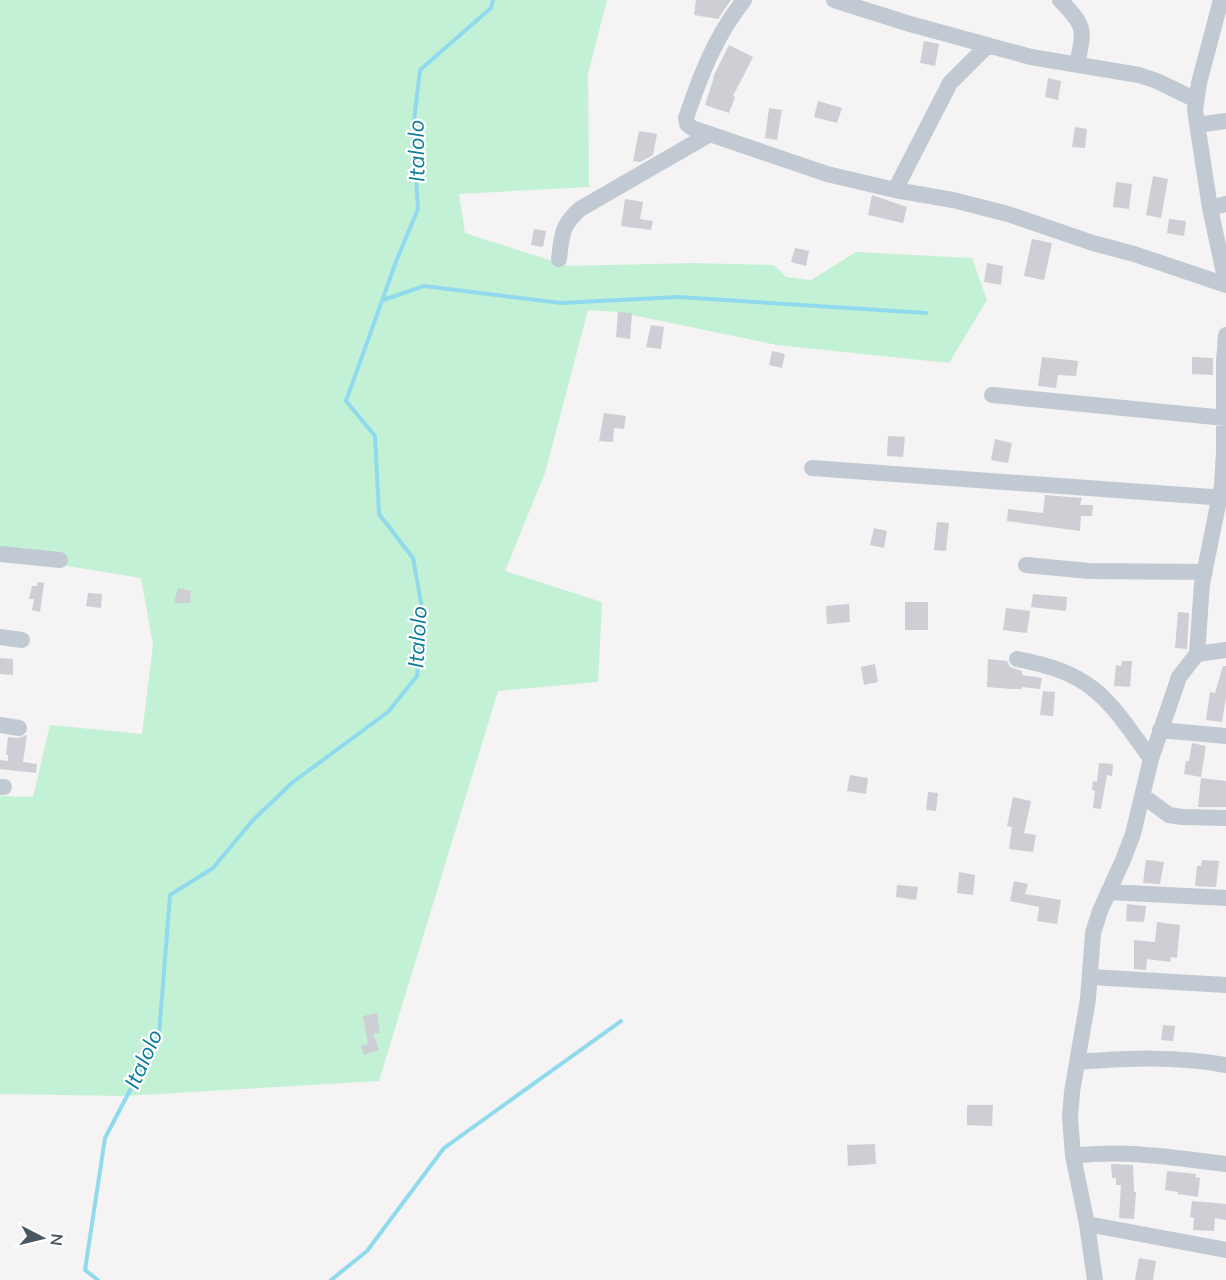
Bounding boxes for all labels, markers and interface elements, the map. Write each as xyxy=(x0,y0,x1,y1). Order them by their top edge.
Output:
water label: Italolo xyxy=(401,120,431,182)
water label: Italolo xyxy=(401,605,433,669)
water label: Italolo xyxy=(118,1025,168,1093)
north arrow xyxy=(12,1208,72,1268)
text: N xyxy=(46,1233,68,1247)

